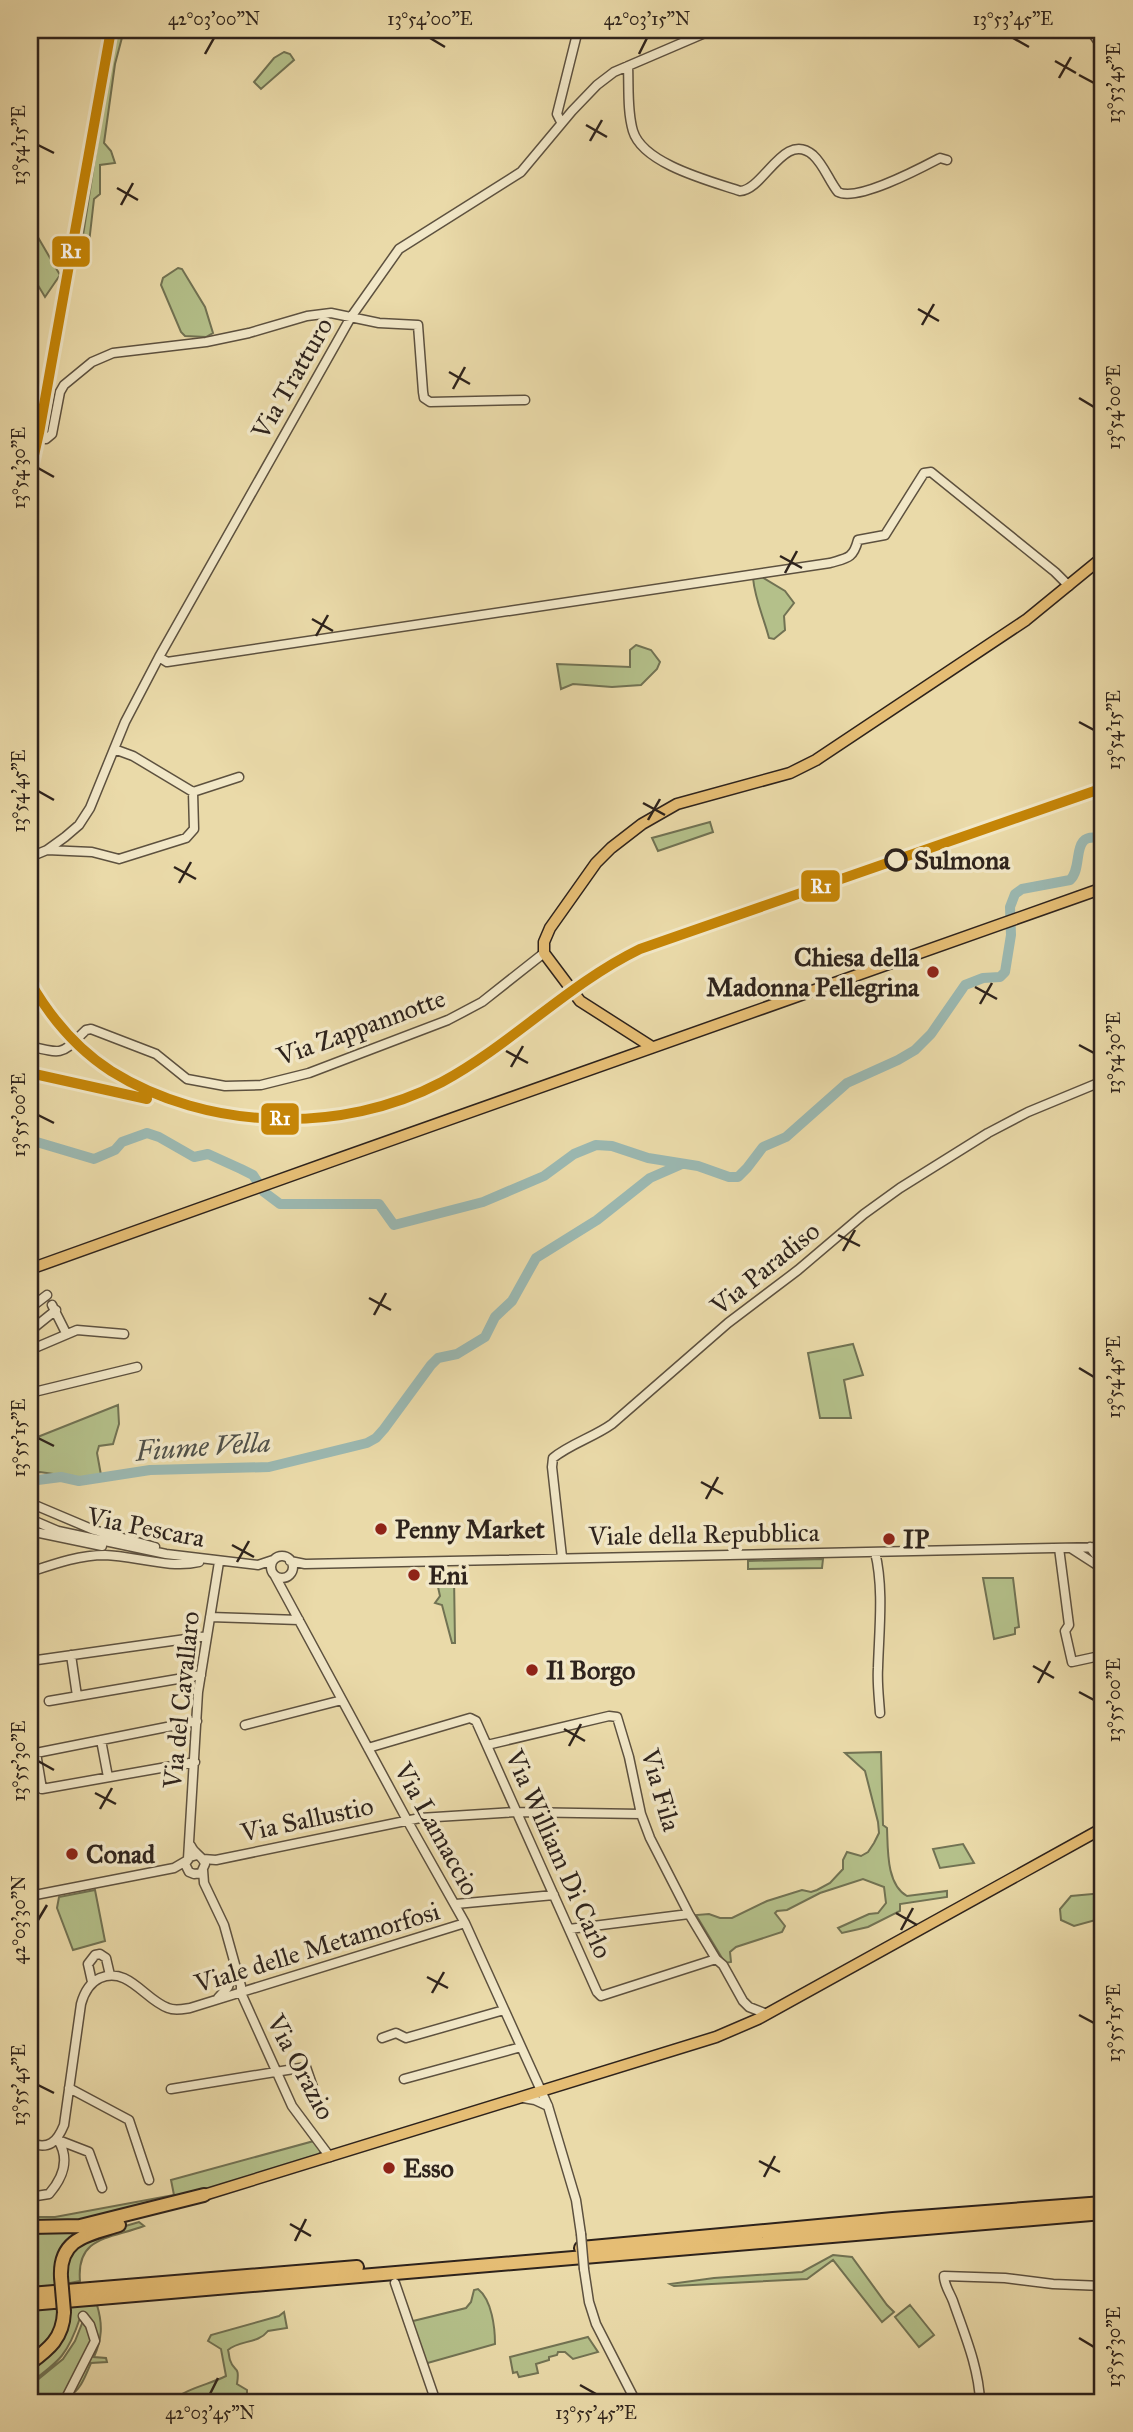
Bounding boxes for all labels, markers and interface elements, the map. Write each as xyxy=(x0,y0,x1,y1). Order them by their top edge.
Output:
text: 42°03'00"N xyxy=(168,8,260,30)
text: 13°54'00"E xyxy=(387,8,473,30)
text: 42°03'15"N xyxy=(604,8,690,30)
text: 13°53'45"E xyxy=(973,8,1053,30)
text: 13°53'45"E xyxy=(1103,43,1125,123)
text: 13°54'15"E xyxy=(8,105,30,185)
line badge: R1 xyxy=(51,235,91,268)
text: R1 xyxy=(61,240,82,263)
street label: Via Tratturo xyxy=(244,312,340,445)
text: 13°54'00"E xyxy=(1103,364,1125,450)
text: 13°54'30"E xyxy=(8,427,30,509)
text: 13°54'15"E xyxy=(1103,690,1125,770)
text: 13°54'45"E xyxy=(8,749,30,832)
place label: Sulmona xyxy=(914,844,1011,876)
marker: Sulmona xyxy=(885,849,907,871)
line badge: R1 xyxy=(800,869,841,903)
text: R1 xyxy=(811,875,832,898)
place label: Chiesa della Madonna Pellegrina xyxy=(706,941,920,1004)
marker: Chiesa della Madonna Pellegrina xyxy=(925,964,941,980)
street label: Via Zappannotte xyxy=(272,982,450,1073)
text: 13°54'30"E xyxy=(1103,1012,1125,1094)
text: 13°55'00"E xyxy=(8,1073,30,1157)
line badge: R1 xyxy=(260,1102,300,1136)
text: R1 xyxy=(270,1107,291,1130)
street label: Via Paradiso xyxy=(703,1214,826,1322)
text: 13°54'45"E xyxy=(1103,1335,1125,1418)
text: 13°55'15"E xyxy=(8,1399,30,1477)
water label: Fiume Vella xyxy=(133,1424,272,1469)
street label: Via Pescara xyxy=(84,1500,207,1554)
place label: Penny Market xyxy=(395,1513,546,1545)
street label: Viale della Repubblica xyxy=(587,1516,820,1552)
marker: Penny Market xyxy=(373,1521,389,1537)
place label: IP xyxy=(903,1523,929,1555)
marker: IP xyxy=(881,1531,897,1547)
place label: Eni xyxy=(428,1559,469,1591)
marker: Eni xyxy=(406,1567,422,1583)
street label: Via del Cavallaro xyxy=(156,1610,206,1791)
place label: Il Borgo xyxy=(546,1654,635,1687)
text: 13°55'00"E xyxy=(1103,1658,1125,1742)
marker: Il Borgo xyxy=(524,1662,540,1678)
text: 13°55'30"E xyxy=(8,1720,30,1802)
street label: Via William Di Carlo xyxy=(498,1744,619,1963)
street label: Via Fila xyxy=(634,1744,688,1835)
street label: Via Lamaccio xyxy=(387,1756,487,1901)
street label: Via Sallustio xyxy=(237,1789,376,1849)
place label: Conad xyxy=(86,1838,156,1870)
marker: Conad xyxy=(64,1846,80,1862)
text: 42°03'30"N xyxy=(8,1876,30,1964)
street label: Viale delle Metamorfosi xyxy=(190,1894,443,2000)
text: 13°55'15"E xyxy=(1103,1984,1125,2062)
street label: Via Orazio xyxy=(259,2008,342,2125)
text: 13°55'45"E xyxy=(8,2044,30,2126)
place label: Esso xyxy=(403,2152,454,2184)
marker: Esso xyxy=(381,2160,397,2176)
text: 13°55'30"E xyxy=(1103,2306,1125,2388)
text: 42°03'45"N xyxy=(165,2402,255,2424)
text: 13°55'45"E xyxy=(555,2402,637,2424)

